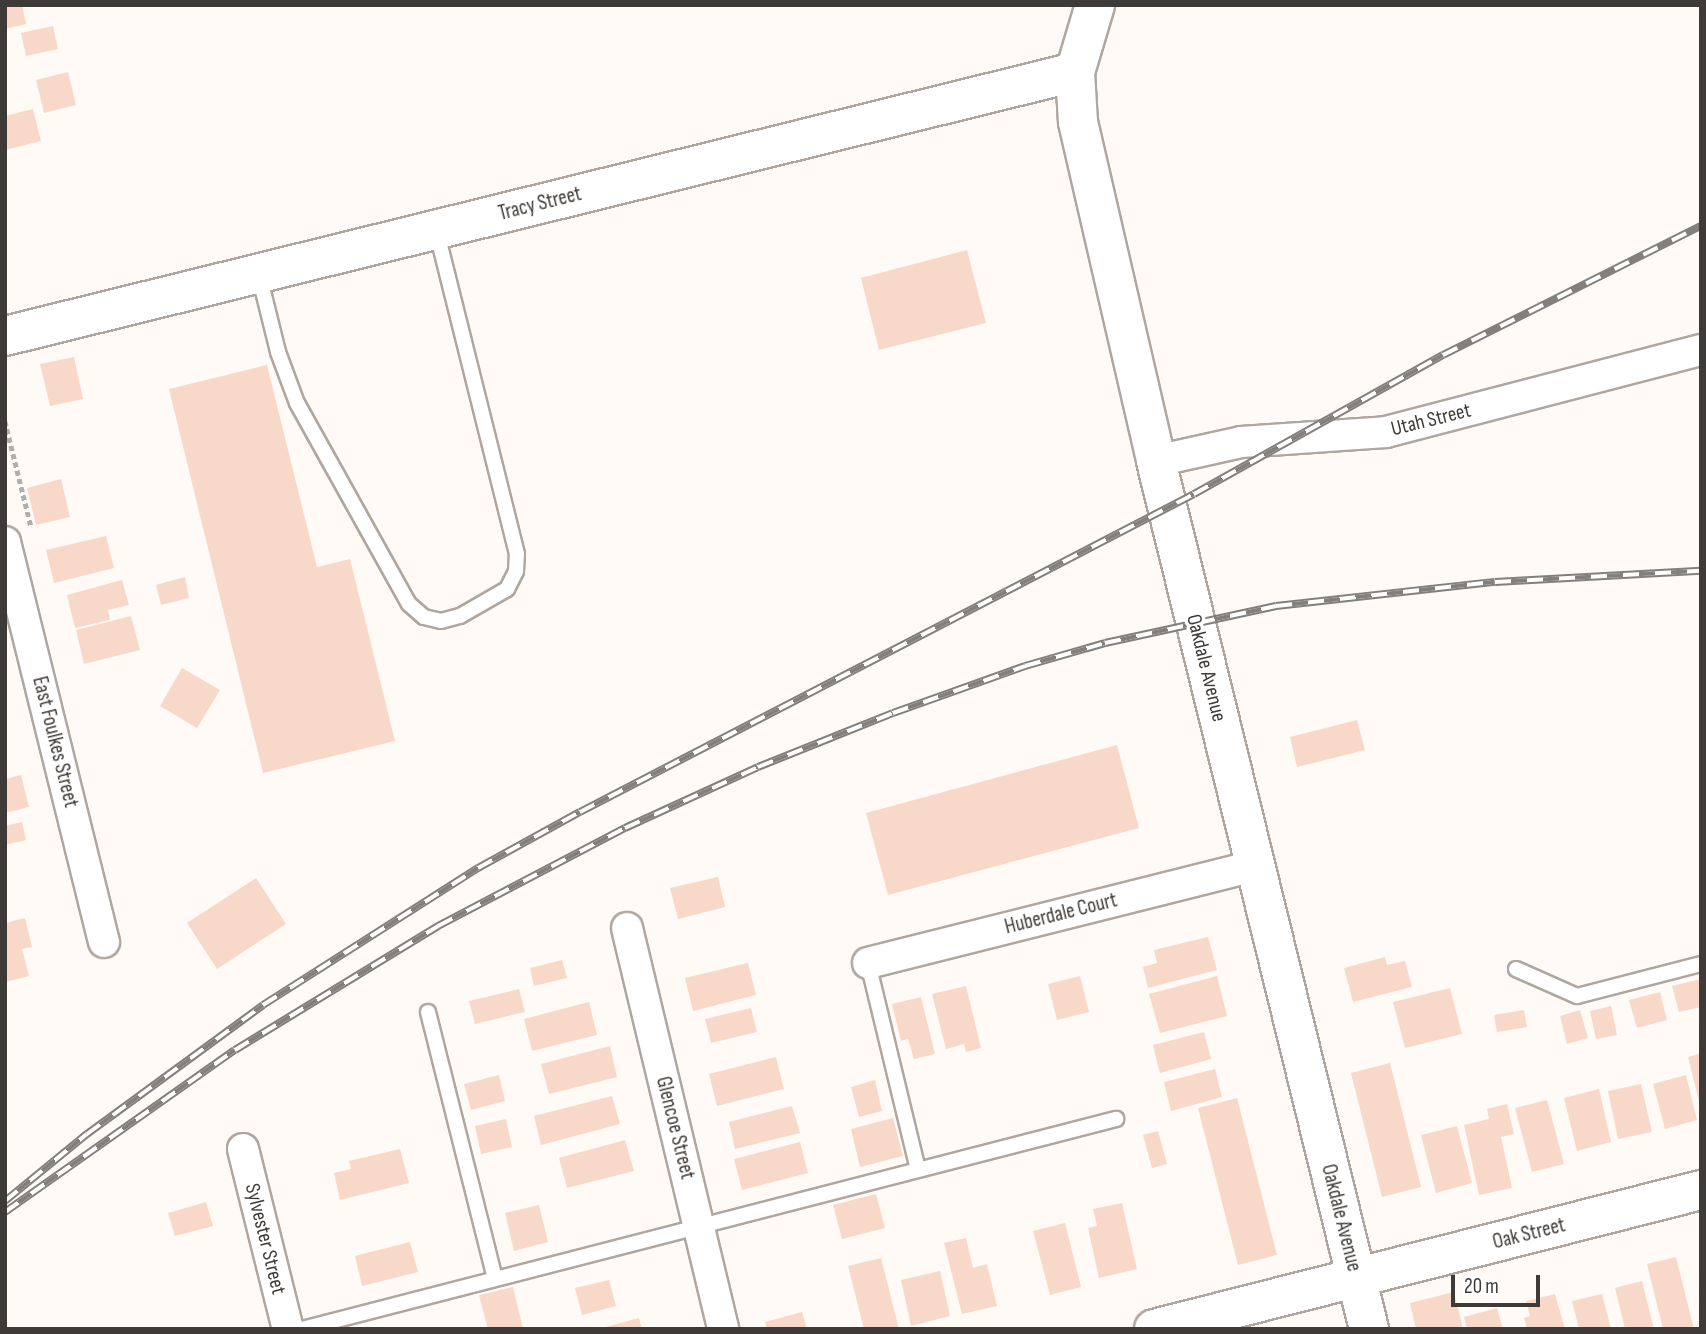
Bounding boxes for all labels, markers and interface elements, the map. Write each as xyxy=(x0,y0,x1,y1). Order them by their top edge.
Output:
street label: Tracy Street xyxy=(496,182,584,226)
street label: Utah Street xyxy=(1388,398,1474,442)
street label: Oakdale Avenue xyxy=(1180,612,1232,724)
street label: East Foulkes Street xyxy=(27,674,83,810)
street label: Huberdale Court xyxy=(1002,888,1120,940)
street label: Glencoe Street xyxy=(650,1074,700,1182)
street label: Oakdale Avenue xyxy=(1315,1162,1367,1274)
street label: Sylvester Street xyxy=(239,1181,291,1297)
street label: Oak Street xyxy=(1490,1213,1568,1255)
scale bar xyxy=(1454,1260,1543,1304)
text: 20 m xyxy=(1464,1274,1499,1299)

